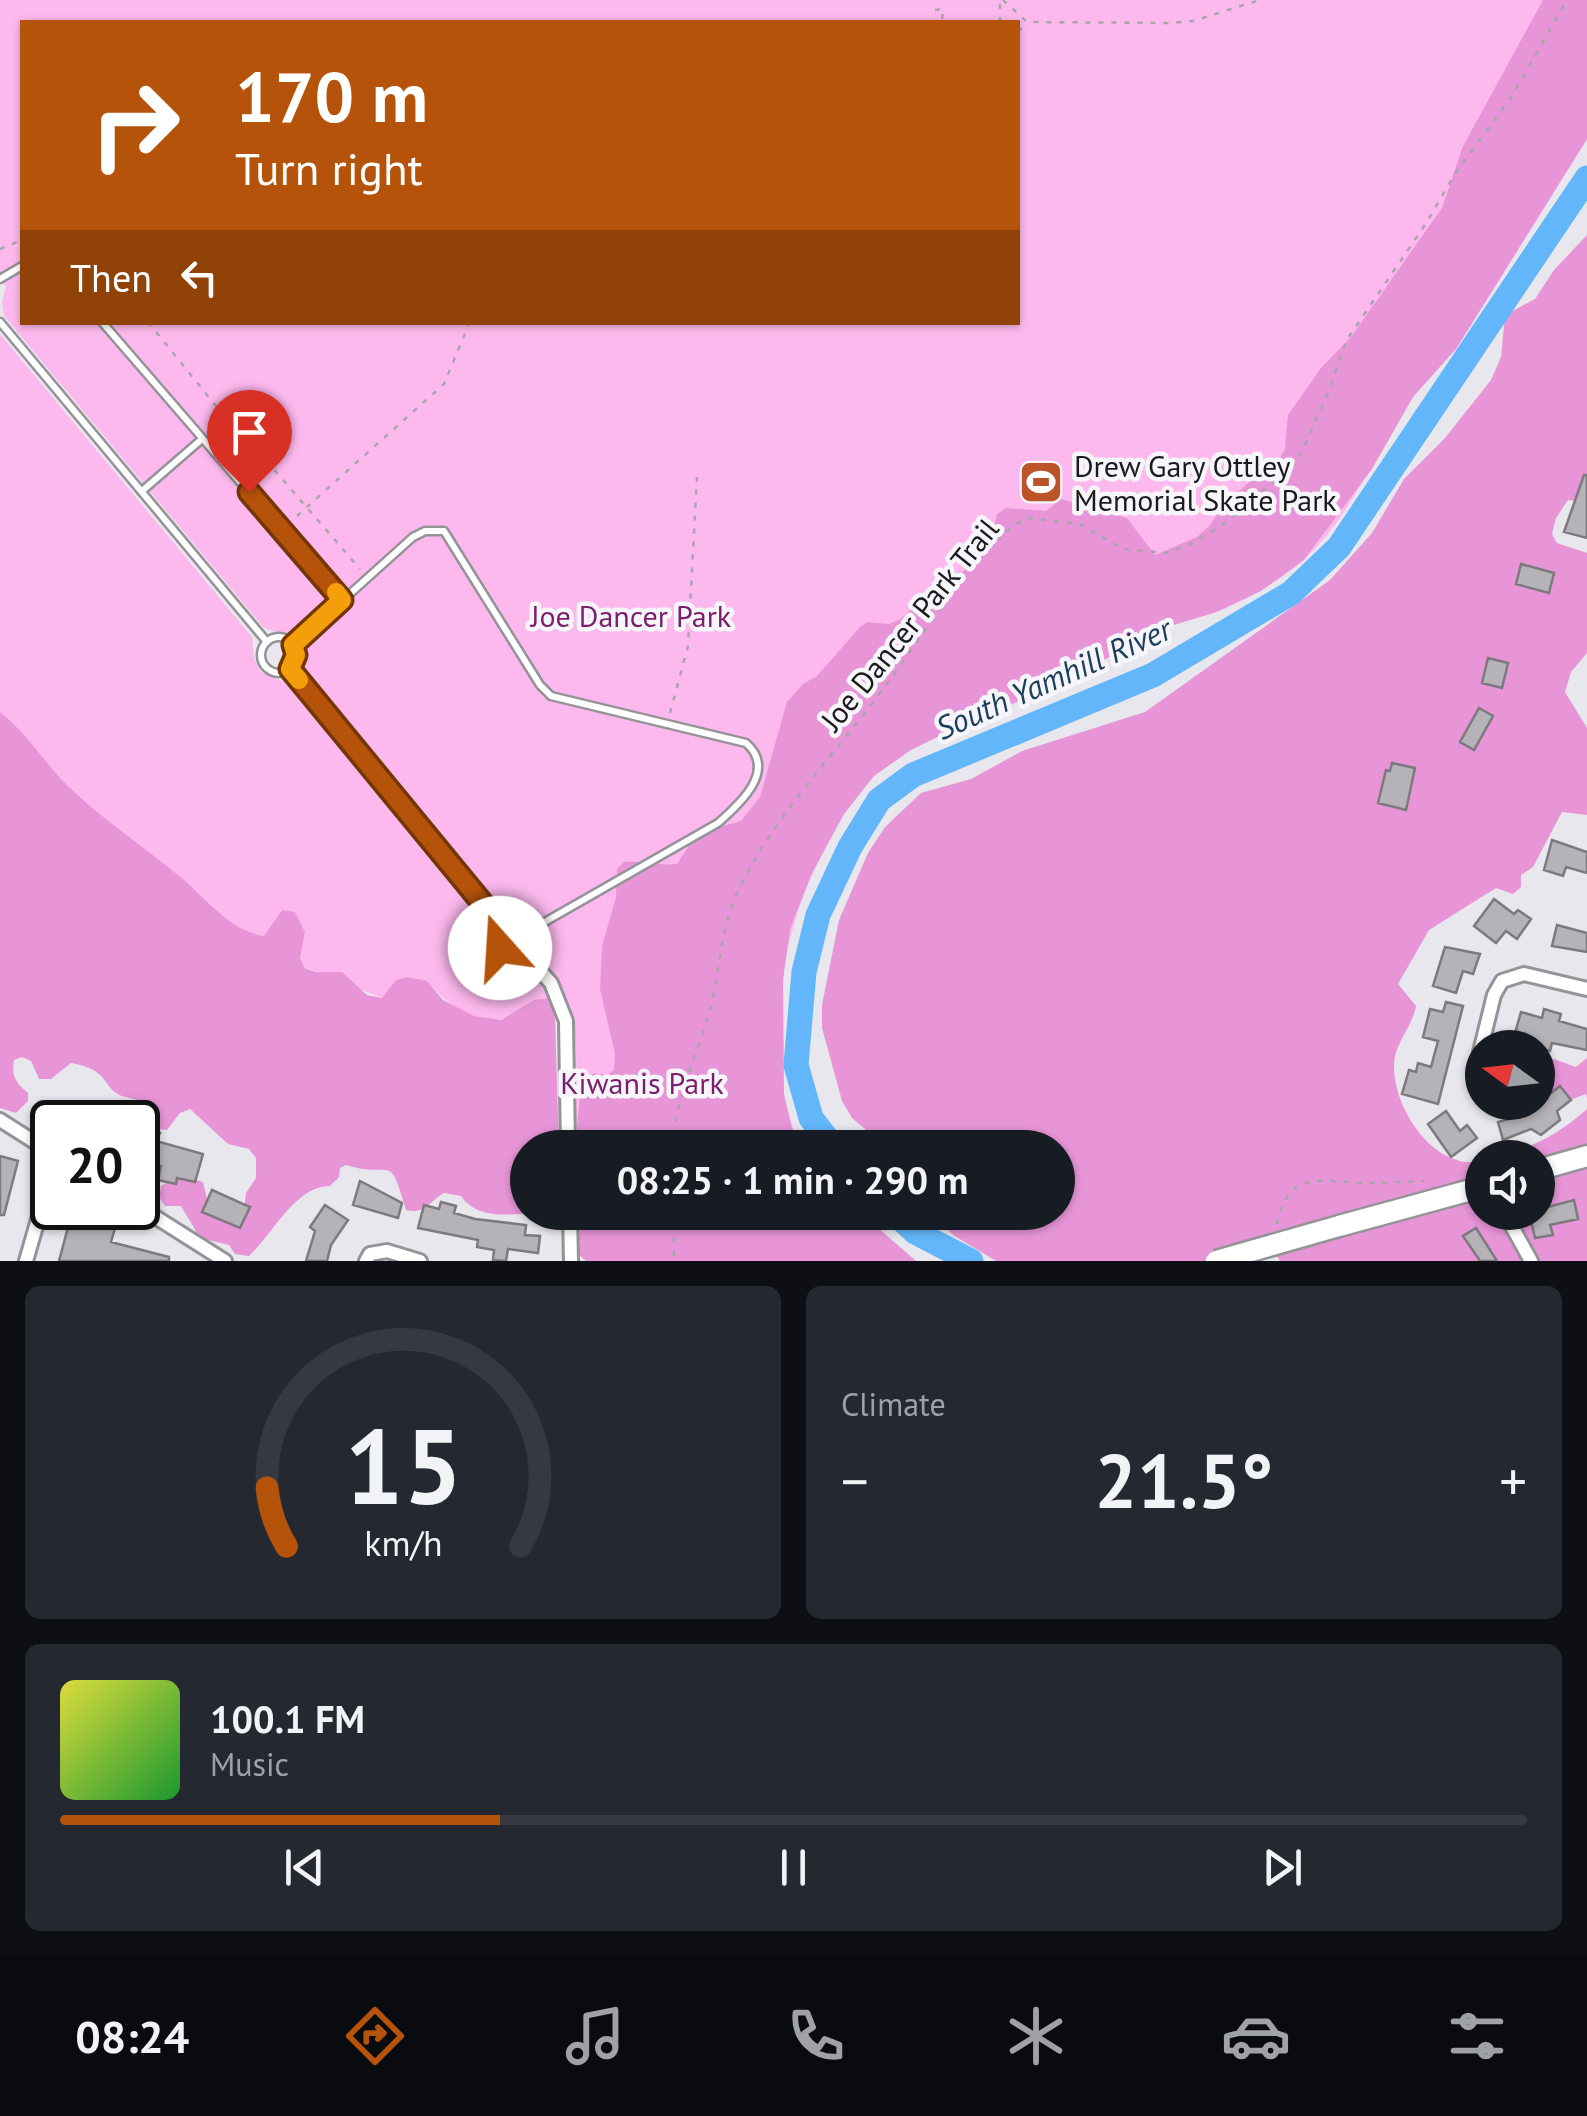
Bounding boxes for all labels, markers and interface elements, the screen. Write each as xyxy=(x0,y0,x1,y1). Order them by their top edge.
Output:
text: 170 m xyxy=(235,51,428,141)
icon: right xyxy=(70,60,200,190)
text: Turn right xyxy=(235,139,423,197)
icon: left xyxy=(172,250,227,305)
text: Then xyxy=(70,253,152,302)
pin xyxy=(207,390,292,493)
icon: arrive xyxy=(222,405,277,460)
place label: Drew Gary Ottley Memorial Skate Park xyxy=(1074,446,1337,519)
sports icon: Drew Gary Ottley Memorial Skate Park xyxy=(1018,459,1064,505)
street label: Joe Dancer Park Trail xyxy=(810,510,1007,740)
park label: Joe Dancer Park xyxy=(529,596,732,635)
water label: South Yamhill River xyxy=(929,606,1180,749)
position arrow xyxy=(448,896,552,1000)
north arrow xyxy=(1465,1030,1555,1120)
map controls xyxy=(1465,1030,1555,1230)
park label: Kiwanis Park xyxy=(560,1063,724,1102)
speed limit sign: 20 xyxy=(30,1100,160,1230)
button: sound xyxy=(1465,1140,1555,1230)
text: 08:25 · 1 min · 290 m xyxy=(617,1155,968,1204)
text: Climate xyxy=(841,1383,946,1425)
text: 15 xyxy=(344,1398,462,1533)
text: 21.5° xyxy=(1095,1432,1273,1529)
text: − xyxy=(841,1445,869,1516)
text: + xyxy=(1499,1445,1527,1516)
text: km/h xyxy=(364,1520,442,1566)
text: 100.1 FM xyxy=(210,1694,365,1743)
text: Music xyxy=(210,1743,289,1785)
icon: previous xyxy=(277,1840,332,1895)
icon: pause xyxy=(766,1840,821,1895)
icon: next xyxy=(1255,1840,1310,1895)
icon: directions xyxy=(340,2001,410,2071)
icon: music xyxy=(560,2001,630,2071)
icon: phone xyxy=(781,2001,851,2071)
icon: climate xyxy=(1001,2001,1071,2071)
icon: car xyxy=(1221,2001,1291,2071)
icon: filters xyxy=(1442,2001,1512,2071)
text: 08:24 xyxy=(75,2007,189,2065)

